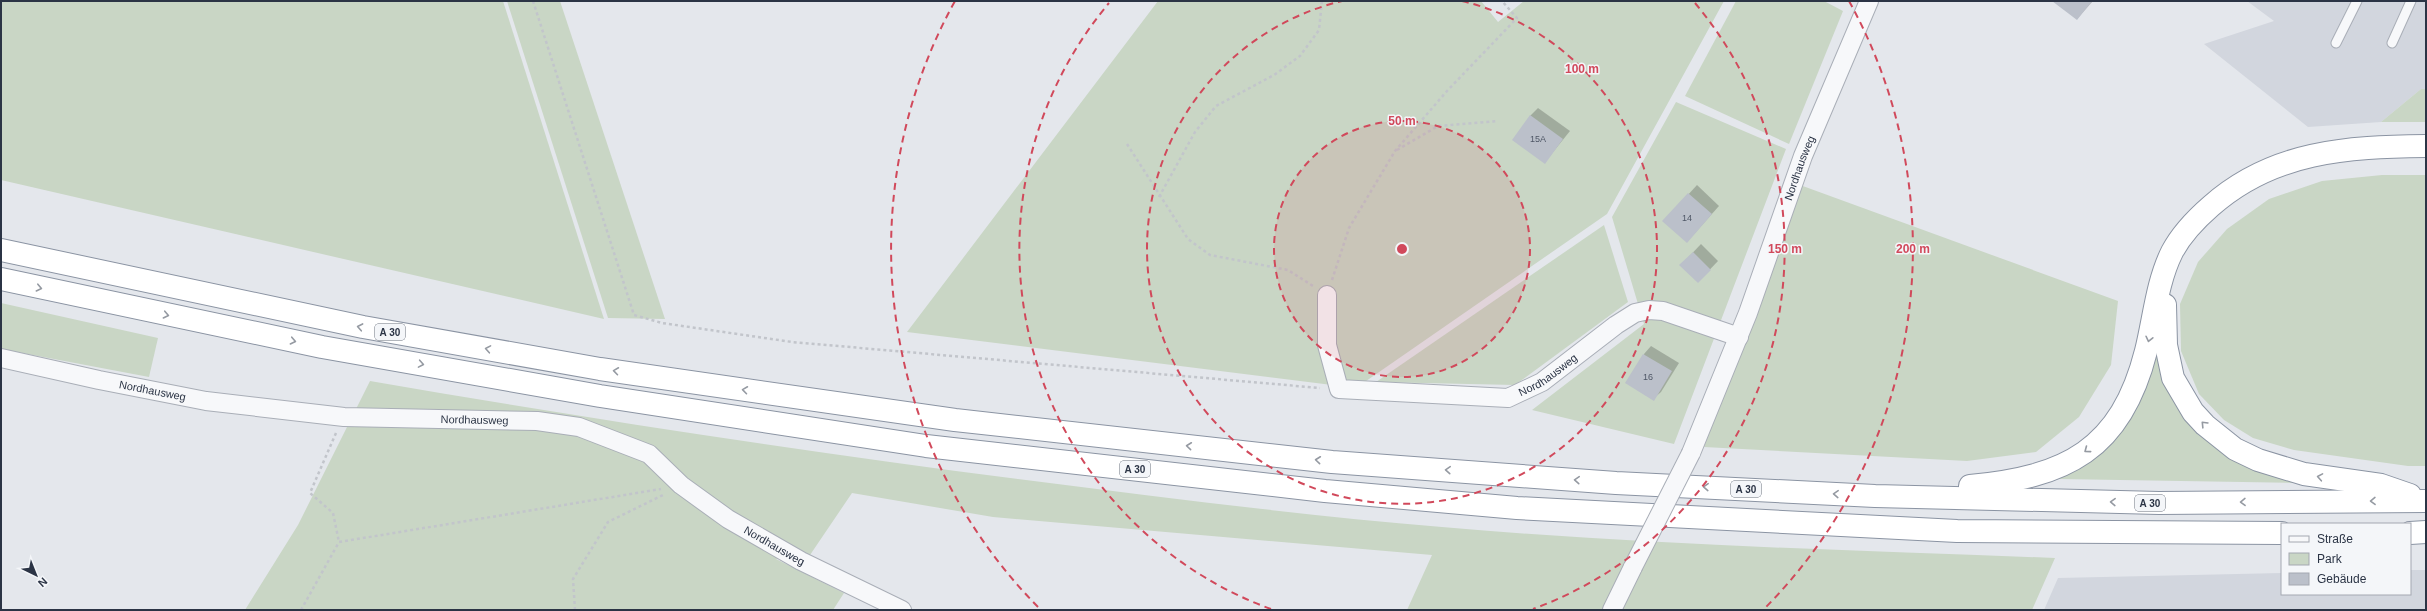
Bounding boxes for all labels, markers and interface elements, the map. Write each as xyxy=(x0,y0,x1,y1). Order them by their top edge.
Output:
text: 100 m xyxy=(1565,62,1599,76)
text: 50 m xyxy=(1388,114,1416,128)
house number: 15A xyxy=(1530,134,1546,144)
street label: Nordhausweg xyxy=(1782,134,1817,202)
house number: 14 xyxy=(1682,213,1692,223)
centre of rings xyxy=(1395,242,1409,256)
text: 150 m xyxy=(1768,242,1802,256)
text: 200 m xyxy=(1896,242,1930,256)
one-way arrow xyxy=(35,283,42,292)
one-way arrow xyxy=(163,311,169,319)
one-way arrow xyxy=(357,323,363,331)
road number: A 30 xyxy=(375,324,405,340)
one-way arrow xyxy=(2145,335,2154,342)
one-way arrow xyxy=(290,337,297,345)
one-way arrow xyxy=(485,345,491,354)
street label: Nordhausweg xyxy=(1516,351,1579,398)
one-way arrow xyxy=(418,360,424,368)
one-way arrow xyxy=(613,367,619,376)
house number: 16 xyxy=(1643,372,1653,382)
street label: Nordhausweg xyxy=(118,378,187,403)
one-way arrow xyxy=(741,386,748,395)
street label: Nordhausweg xyxy=(440,413,509,426)
one-way arrow xyxy=(2201,421,2209,429)
one-way arrow xyxy=(1186,442,1192,451)
one-way arrow xyxy=(2084,445,2091,452)
one-way arrow xyxy=(1315,456,1321,465)
road number: A 30 xyxy=(1120,461,1150,477)
one-way arrow xyxy=(1445,466,1451,475)
one-way arrow xyxy=(2317,473,2323,482)
one-way arrow xyxy=(1574,476,1580,485)
road number: A 30 xyxy=(1731,481,1761,497)
one-way arrow xyxy=(1703,483,1709,492)
one-way arrow xyxy=(1833,489,1839,498)
road number: A 30 xyxy=(2135,495,2165,511)
one-way arrow xyxy=(2370,497,2376,505)
one-way arrow xyxy=(2110,498,2116,506)
one-way arrow xyxy=(2240,498,2246,507)
legend xyxy=(2281,523,2411,595)
street label: Nordhausweg xyxy=(742,524,807,568)
text: Straße xyxy=(2317,532,2353,546)
text: Park xyxy=(2317,552,2343,566)
north arrow xyxy=(16,555,56,595)
text: Gebäude xyxy=(2317,572,2367,586)
text: N xyxy=(36,575,50,589)

